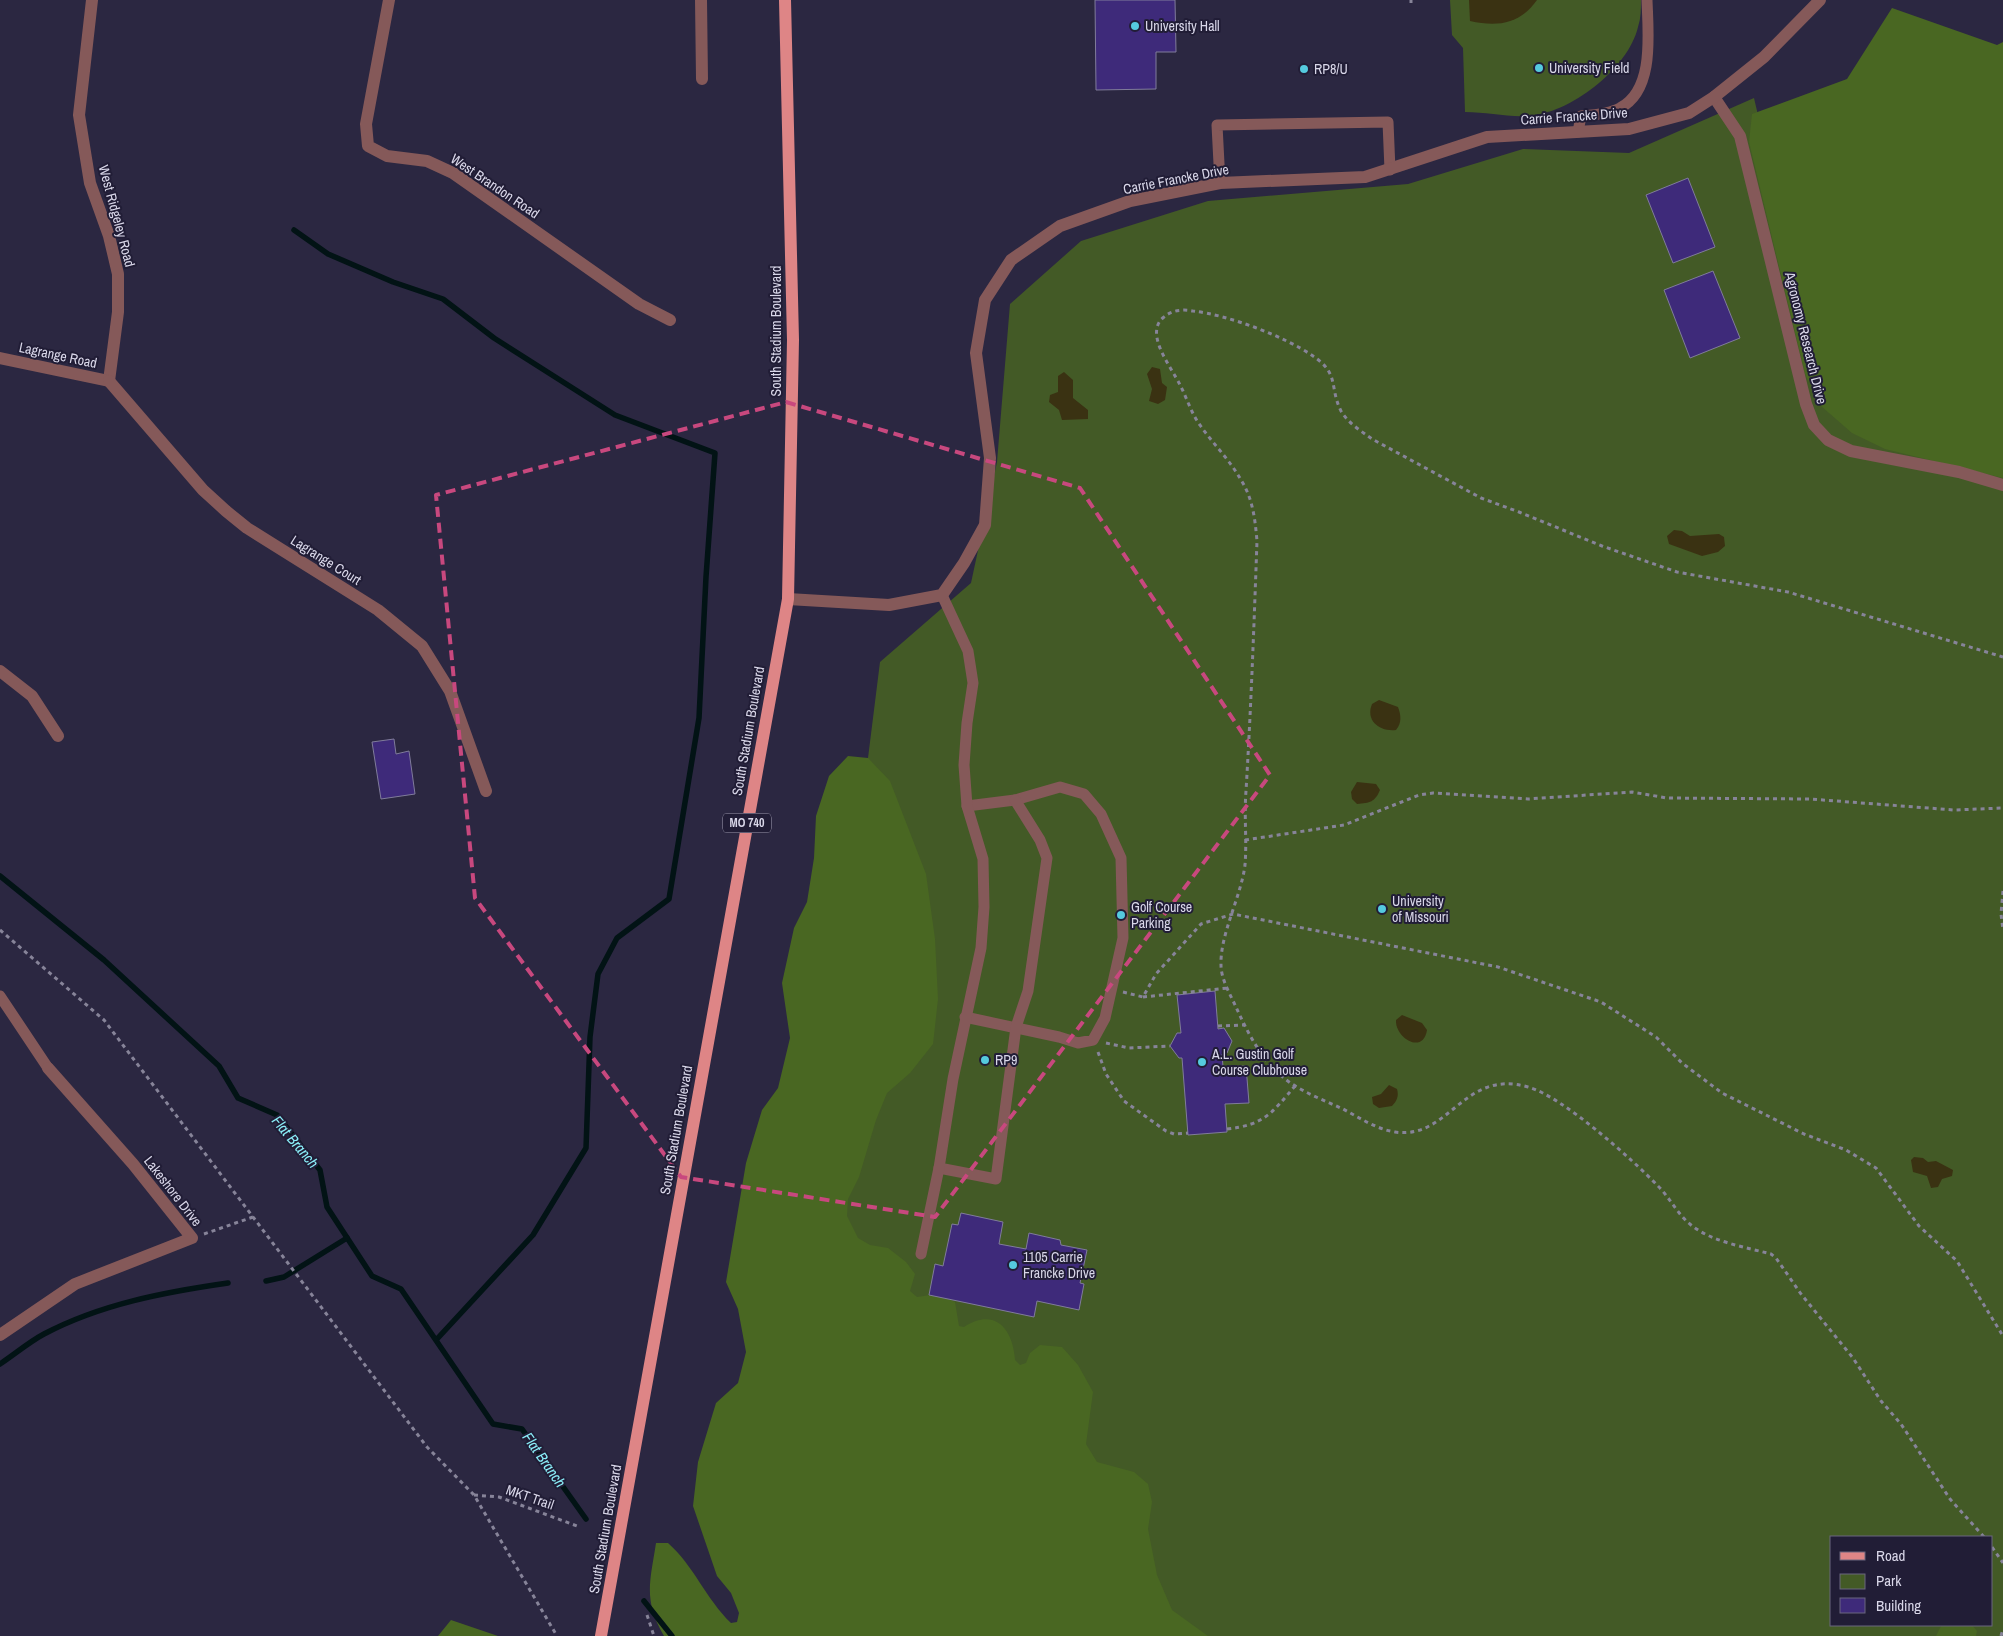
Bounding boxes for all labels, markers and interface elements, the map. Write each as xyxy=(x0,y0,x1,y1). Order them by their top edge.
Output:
place label: University Hall xyxy=(1145,17,1220,35)
marker: University Hall xyxy=(1129,20,1141,32)
place label: University Field xyxy=(1549,59,1629,77)
place label: RP8/U xyxy=(1314,60,1348,78)
marker: University Field xyxy=(1533,62,1545,74)
marker: RP8/U xyxy=(1298,63,1310,75)
street label: Carrie Francke Drive xyxy=(1520,103,1628,129)
street label: West Brandon Road xyxy=(447,150,543,222)
street label: Carrie Francke Drive xyxy=(1122,160,1230,198)
street label: West Ridgeley Road xyxy=(95,163,139,269)
street label: South Stadium Boulevard xyxy=(767,266,785,396)
street label: Agronomy Research Drive xyxy=(1781,269,1831,406)
street label: Lagrange Road xyxy=(17,338,99,372)
street label: Lagrange Court xyxy=(287,531,365,589)
street label: South Stadium Boulevard xyxy=(728,665,768,797)
road number: MO 740 xyxy=(723,814,771,832)
place label: University of Missouri xyxy=(1392,892,1449,926)
place label: Golf Course Parking xyxy=(1131,898,1192,932)
marker: University of Missouri xyxy=(1376,903,1388,915)
marker: Golf Course Parking xyxy=(1115,909,1127,921)
place label: A.L. Gustin Golf Course Clubhouse xyxy=(1211,1045,1307,1079)
place label: RP9 xyxy=(995,1051,1017,1069)
marker: RP9 xyxy=(979,1054,991,1066)
marker: A.L. Gustin Golf Course Clubhouse xyxy=(1196,1056,1208,1068)
street label: South Stadium Boulevard xyxy=(656,1064,696,1196)
water label: Flat Branch xyxy=(267,1111,324,1173)
street label: Lakeshore Drive xyxy=(140,1152,206,1230)
place label: 1105 Carrie Francke Drive xyxy=(1023,1248,1095,1282)
marker: 1105 Carrie Francke Drive xyxy=(1007,1259,1019,1271)
water label: Flat Branch xyxy=(518,1428,571,1492)
street label: South Stadium Boulevard xyxy=(585,1463,625,1595)
street label: MKT Trail xyxy=(504,1480,556,1514)
legend xyxy=(1830,1536,1993,1626)
text: Road xyxy=(1876,1545,1905,1566)
text: Park xyxy=(1876,1570,1902,1591)
text: Building xyxy=(1876,1595,1921,1616)

